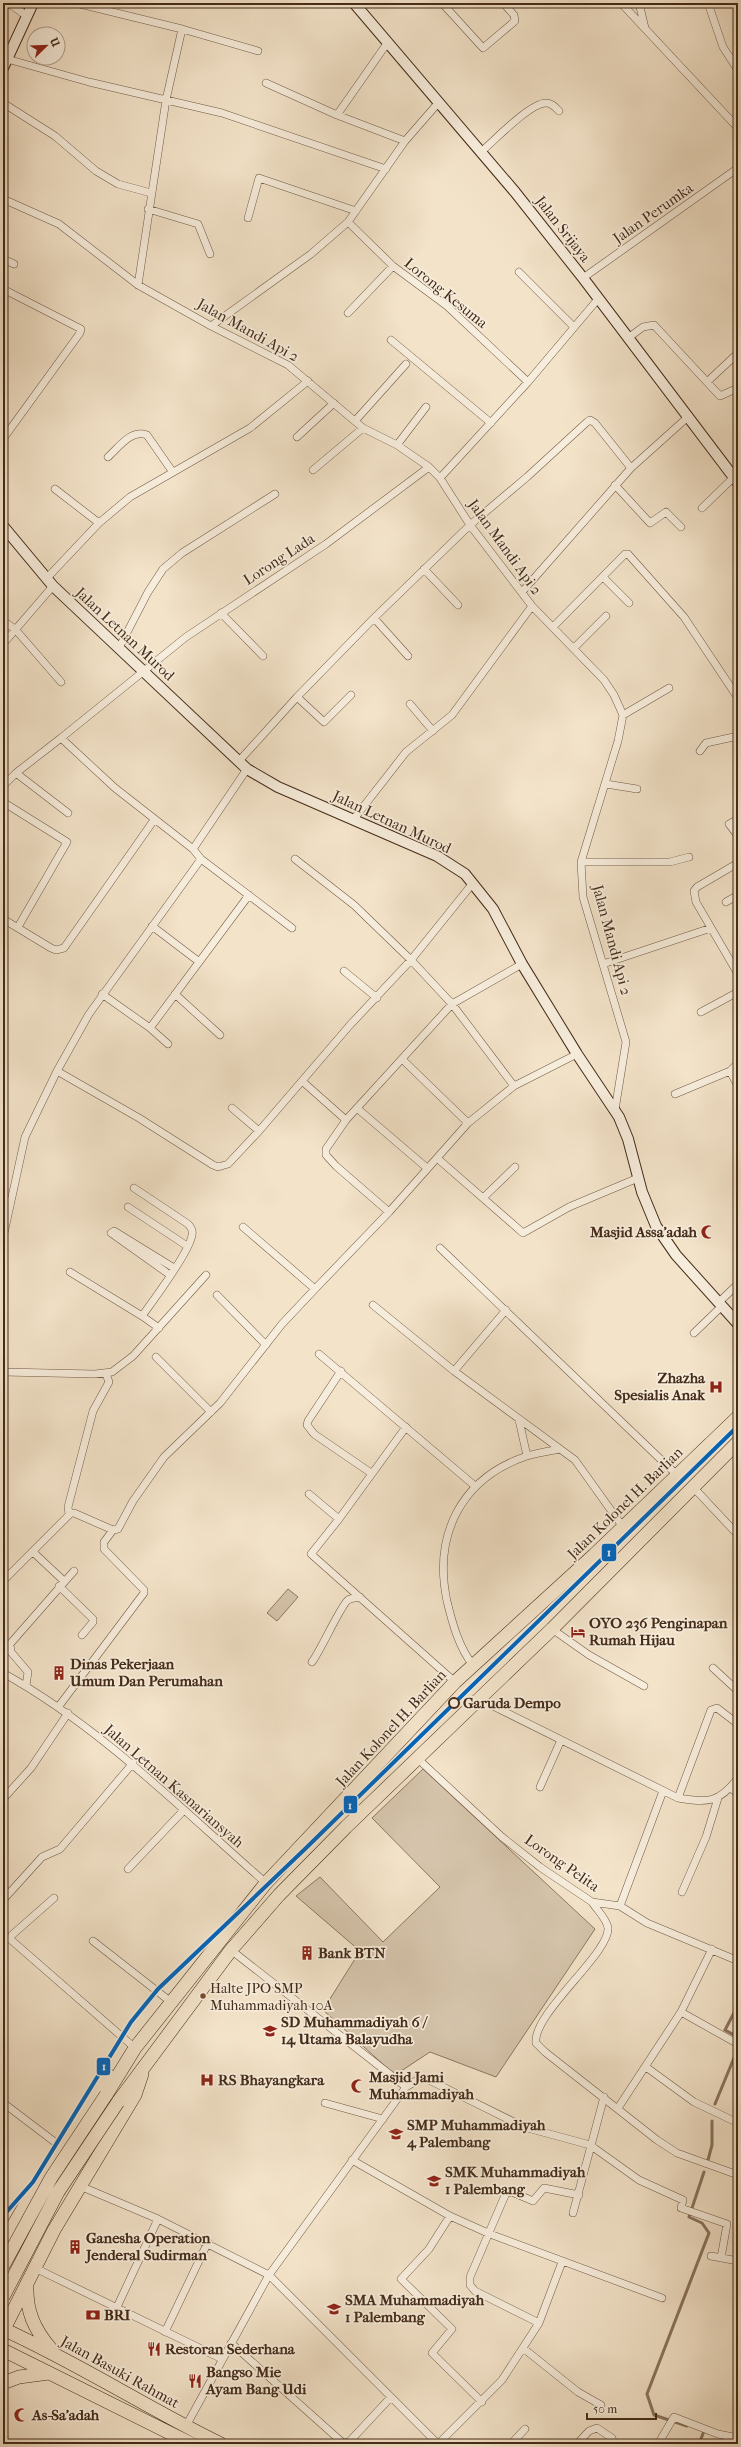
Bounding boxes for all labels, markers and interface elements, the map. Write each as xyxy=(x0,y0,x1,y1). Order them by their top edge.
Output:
north arrow xyxy=(26,26,66,66)
text: U xyxy=(47,35,63,49)
street label: Jalan Perumka xyxy=(609,178,697,248)
street label: Jalan Srijaya xyxy=(531,192,595,267)
street label: Lorong Kesuma xyxy=(401,254,492,333)
street label: Jalan Mandi Api 2 xyxy=(193,294,302,366)
street label: Jalan Mandi Api 2 xyxy=(464,495,546,598)
street label: Lorong Lada xyxy=(240,529,319,589)
street label: Jalan Letnan Murod xyxy=(71,583,179,685)
street label: Jalan Letnan Murod xyxy=(329,786,455,858)
street label: Jalan Mandi Api 2 xyxy=(588,882,635,997)
place label: Masjid Assa'adah xyxy=(589,1223,698,1241)
mosque icon: Masjid Assa'adah xyxy=(700,1224,716,1240)
place label: Zhazha Spesialis Anak xyxy=(614,1369,706,1404)
hospital icon: Zhazha Spesialis Anak xyxy=(708,1379,724,1395)
street label: Jalan Kolonel H. Barlian xyxy=(563,1443,687,1563)
line badge: 1 xyxy=(601,1543,617,1562)
text: 1 xyxy=(607,1546,611,1559)
place label: OYO 236 Penginapan Rumah Hijau xyxy=(589,1614,728,1649)
hotel icon: OYO 236 Penginapan Rumah Hijau xyxy=(570,1624,586,1640)
place label: Dinas Pekerjaan Umum Dan Perumahan xyxy=(69,1655,223,1690)
building icon: Dinas Pekerjaan Umum Dan Perumahan xyxy=(51,1665,67,1681)
street label: Jalan Kolonel H. Barlian xyxy=(331,1666,450,1791)
place label: Garuda Dempo xyxy=(463,1694,561,1712)
marker: Garuda Dempo xyxy=(448,1697,460,1709)
street label: Jalan Letnan Kasnariansyah xyxy=(100,1720,248,1852)
line badge: 1 xyxy=(343,1795,358,1814)
text: 1 xyxy=(348,1799,352,1812)
street label: Lorong Pelita xyxy=(521,1831,604,1896)
place label: Bank BTN xyxy=(318,1944,386,1962)
building icon: Bank BTN xyxy=(299,1945,315,1961)
place label: Halte JPO SMP Muhammadiyah 10A xyxy=(210,1980,333,2014)
marker: Halte JPO SMP Muhammadiyah 10A xyxy=(198,1991,208,2001)
place label: SD Muhammadiyah 6 / 14 Utama Balayudha xyxy=(281,2013,429,2048)
school or university icon: SD Muhammadiyah 6 / 14 Utama Balayudha xyxy=(262,2023,278,2039)
line badge: 1 xyxy=(96,2057,111,2076)
text: 1 xyxy=(102,2060,106,2073)
place label: Masjid Jami Muhammadiyah xyxy=(368,2068,474,2103)
place label: RS Bhayangkara xyxy=(218,2071,325,2089)
hospital icon: RS Bhayangkara xyxy=(199,2072,215,2088)
mosque icon: Masjid Jami Muhammadiyah xyxy=(350,2078,366,2094)
place label: SMP Muhammadiyah 4 Palembang xyxy=(406,2116,546,2151)
school or university icon: SMP Muhammadiyah 4 Palembang xyxy=(388,2126,404,2142)
place label: SMK Muhammadiyah 1 Palembang xyxy=(445,2163,586,2198)
school or university icon: SMK Muhammadiyah 1 Palembang xyxy=(426,2173,442,2189)
place label: Ganesha Operation Jenderal Sudirman xyxy=(84,2229,211,2264)
building icon: Ganesha Operation Jenderal Sudirman xyxy=(67,2239,83,2255)
place label: SMA Muhammadiyah 1 Palembang xyxy=(345,2291,485,2326)
school or university icon: SMA Muhammadiyah 1 Palembang xyxy=(326,2301,342,2317)
place label: BRI xyxy=(104,2306,131,2324)
bank icon: BRI xyxy=(85,2307,101,2323)
street label: Jalan Basuki Rahmat xyxy=(57,2331,183,2412)
place label: Restoran Sederhana xyxy=(165,2340,296,2358)
restaurant icon: Restoran Sederhana xyxy=(146,2341,162,2357)
place label: Bangso Mie Ayam Bang Udi xyxy=(205,2363,307,2398)
restaurant icon: Bangso Mie Ayam Bang Udi xyxy=(187,2373,203,2389)
scale bar xyxy=(587,2395,656,2421)
text: 50 m xyxy=(593,2402,617,2416)
place label: As-Sa'adah xyxy=(31,2406,100,2424)
mosque icon: As-Sa'adah xyxy=(13,2407,29,2423)

